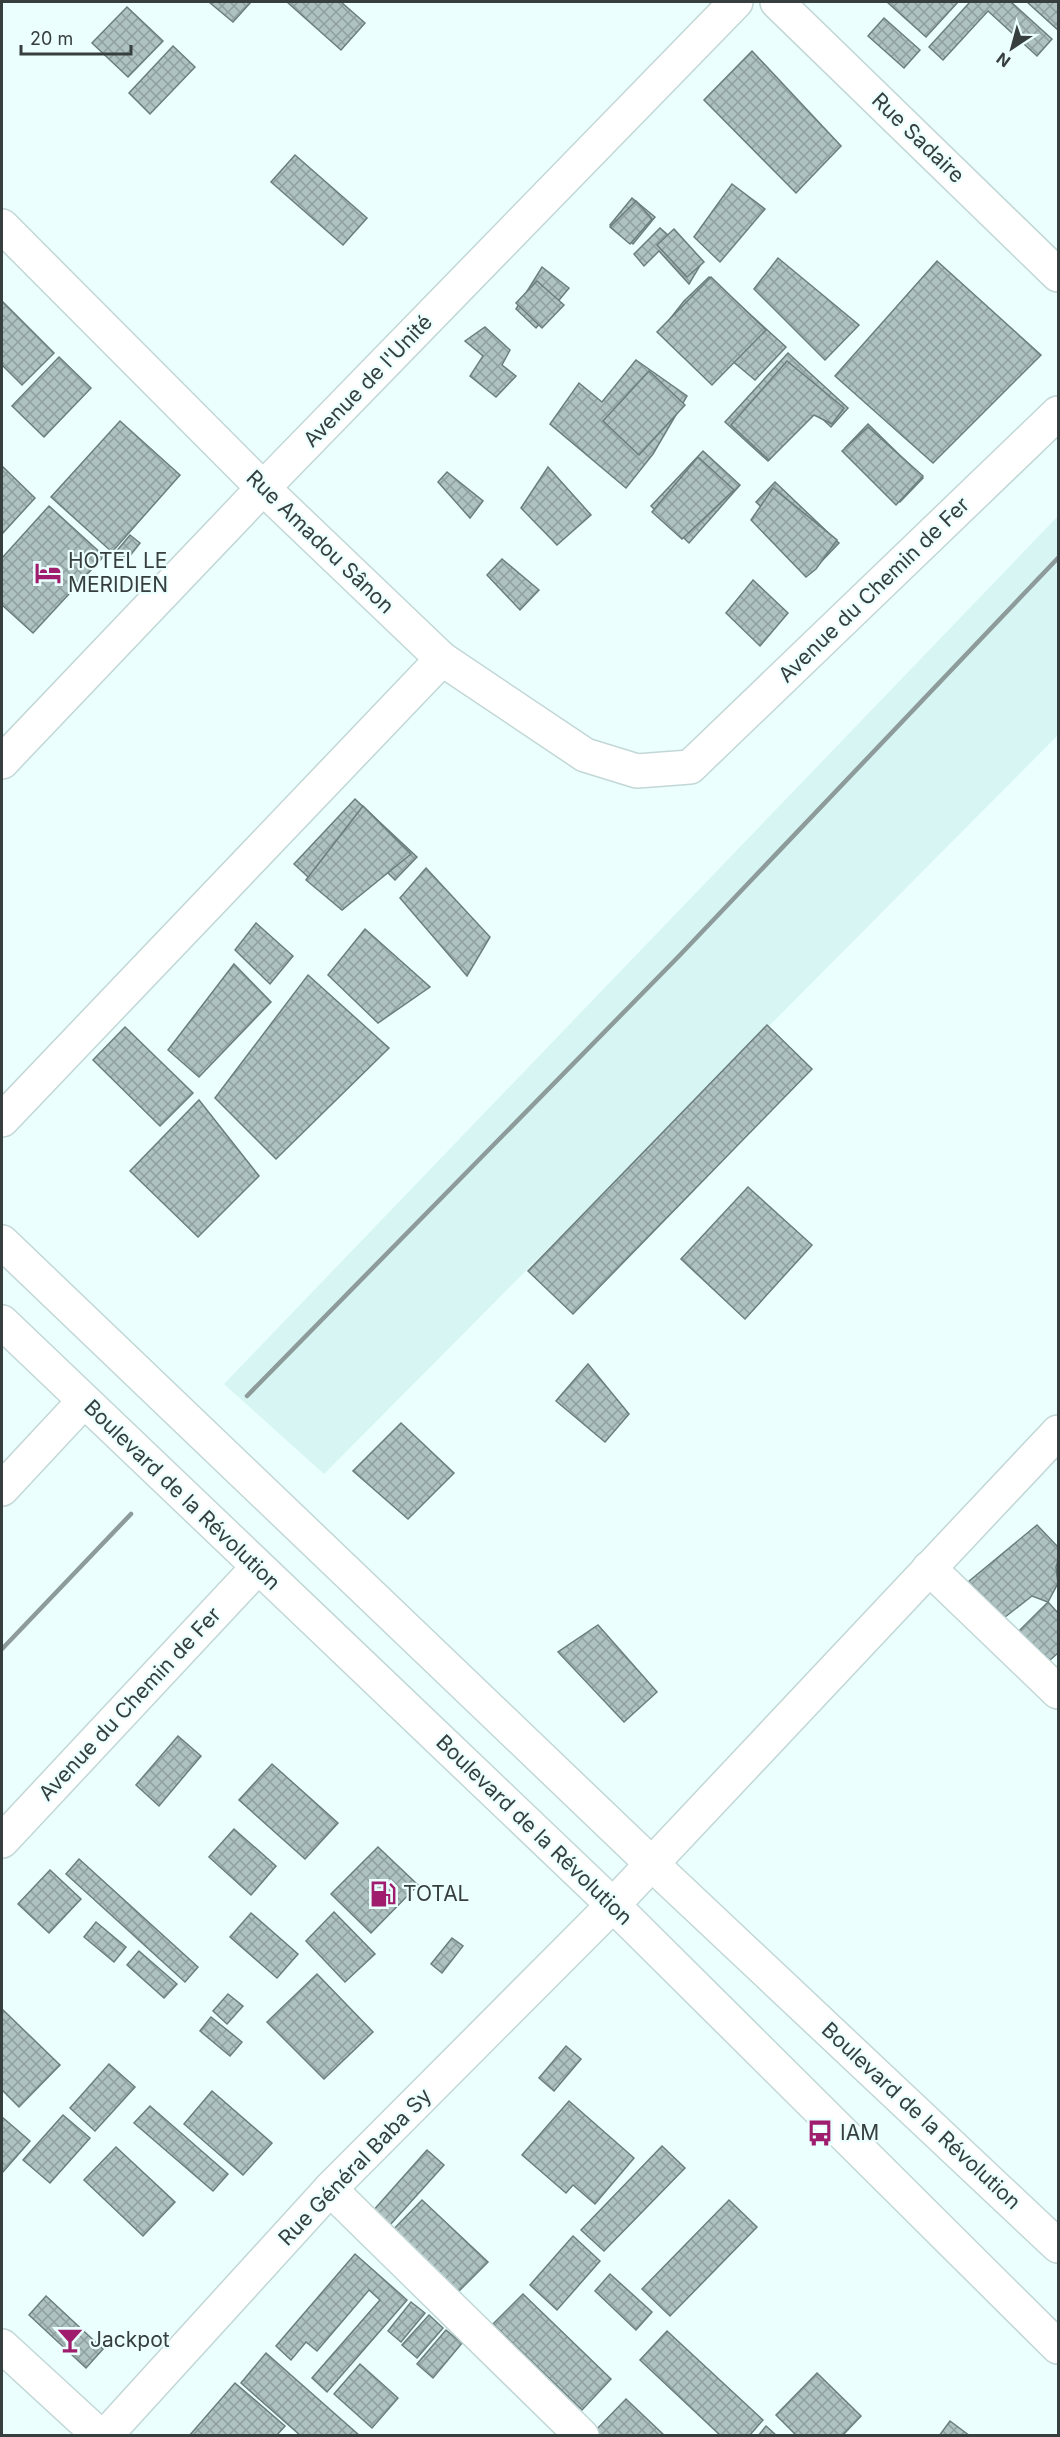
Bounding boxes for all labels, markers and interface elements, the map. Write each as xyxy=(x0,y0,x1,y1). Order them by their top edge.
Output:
scale bar xyxy=(21,18,130,56)
north arrow xyxy=(982,18,1042,78)
text: 20 m xyxy=(30,28,73,49)
text: N xyxy=(992,48,1014,72)
street label: Rue Sadaire xyxy=(867,87,970,188)
street label: Avenue de l'Unité xyxy=(298,309,437,452)
street label: Rue Amadou Sânon xyxy=(241,465,399,618)
street label: Avenue du Chemin de Fer xyxy=(773,492,974,687)
place label: HOTEL LE MERIDIEN xyxy=(68,548,168,597)
hotel icon: HOTEL LE MERIDIEN xyxy=(33,558,63,588)
street label: Boulevard de la Révolution xyxy=(79,1394,286,1595)
street label: Avenue du Chemin de Fer xyxy=(33,1602,226,1806)
street label: Boulevard de la Révolution xyxy=(431,1729,638,1930)
fuel station icon: TOTAL xyxy=(368,1879,398,1909)
place label: TOTAL xyxy=(403,1881,470,1906)
street label: Boulevard de la Révolution xyxy=(817,2017,1026,2214)
street label: Rue Général Baba Sy xyxy=(273,2083,436,2250)
bus stop icon: IAM xyxy=(805,2118,835,2148)
place label: IAM xyxy=(840,2120,879,2145)
bar icon: Jackpot xyxy=(55,2325,85,2355)
place label: Jackpot xyxy=(90,2327,170,2352)

